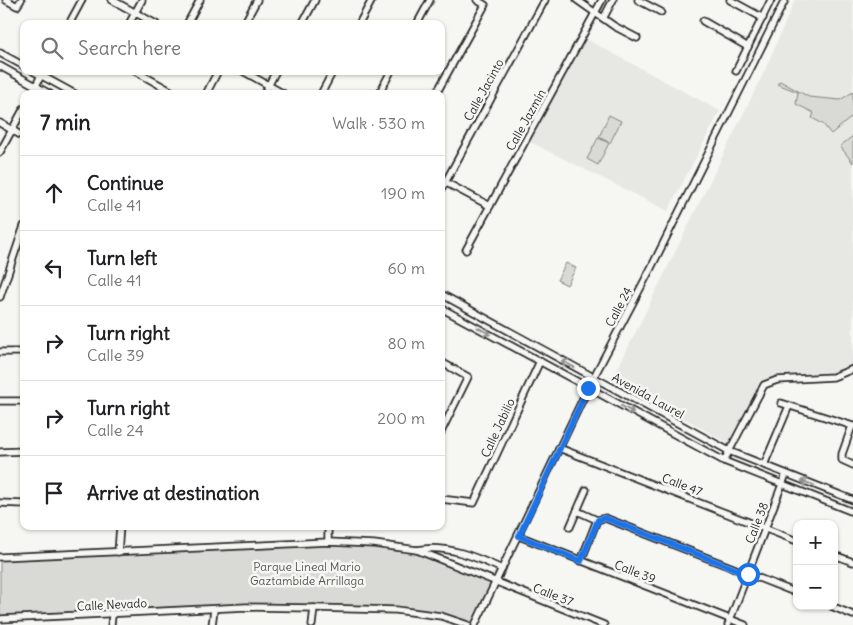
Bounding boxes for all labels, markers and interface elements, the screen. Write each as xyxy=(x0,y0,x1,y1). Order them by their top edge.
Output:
search box xyxy=(20,20,445,75)
icon: search xyxy=(38,34,66,62)
text: Search here xyxy=(78,36,181,60)
street label: Calle Jacinto xyxy=(460,56,507,123)
street label: Calle Jazmín xyxy=(502,86,549,153)
text: 7 min xyxy=(40,109,91,136)
text: Walk · 530 m xyxy=(332,113,425,133)
text: Continue xyxy=(87,171,164,195)
icon: ahead xyxy=(40,179,68,207)
text: 190 m xyxy=(381,183,425,203)
text: Calle 41 xyxy=(87,195,142,215)
text: Turn left xyxy=(87,246,157,270)
icon: left xyxy=(40,254,68,282)
text: 60 m xyxy=(387,258,425,278)
text: Calle 41 xyxy=(87,270,142,290)
street label: Calle 24 xyxy=(602,284,635,329)
text: Turn right xyxy=(87,321,170,345)
one-way arrow xyxy=(476,327,491,336)
icon: right xyxy=(40,329,68,357)
text: 80 m xyxy=(387,333,425,353)
text: Calle 39 xyxy=(87,345,144,365)
one-way arrow xyxy=(562,358,576,368)
street label: Avenida Laurel xyxy=(610,370,687,422)
route end xyxy=(577,377,600,400)
text: Turn right xyxy=(87,396,170,420)
street label: Calle Jabilio xyxy=(477,396,518,460)
icon: right xyxy=(40,404,68,432)
one-way arrow xyxy=(619,404,634,414)
text: 200 m xyxy=(377,408,425,428)
text: Calle 24 xyxy=(87,420,144,440)
street label: Calle 47 xyxy=(660,470,705,499)
one-way arrow xyxy=(800,477,815,486)
icon: arrive xyxy=(40,479,68,507)
text: Arrive at destination xyxy=(87,481,260,505)
street label: Calle 38 xyxy=(742,500,771,546)
map controls xyxy=(793,520,838,610)
button: + xyxy=(793,520,838,565)
street label: Calle 39 xyxy=(612,557,658,586)
park label: Parque Lineal Mario Gaztambide Arrillaga xyxy=(250,559,364,588)
route start xyxy=(737,563,760,586)
button: − xyxy=(793,565,838,610)
street label: Calle 37 xyxy=(531,580,576,609)
street label: Calle Nevado xyxy=(76,595,148,614)

